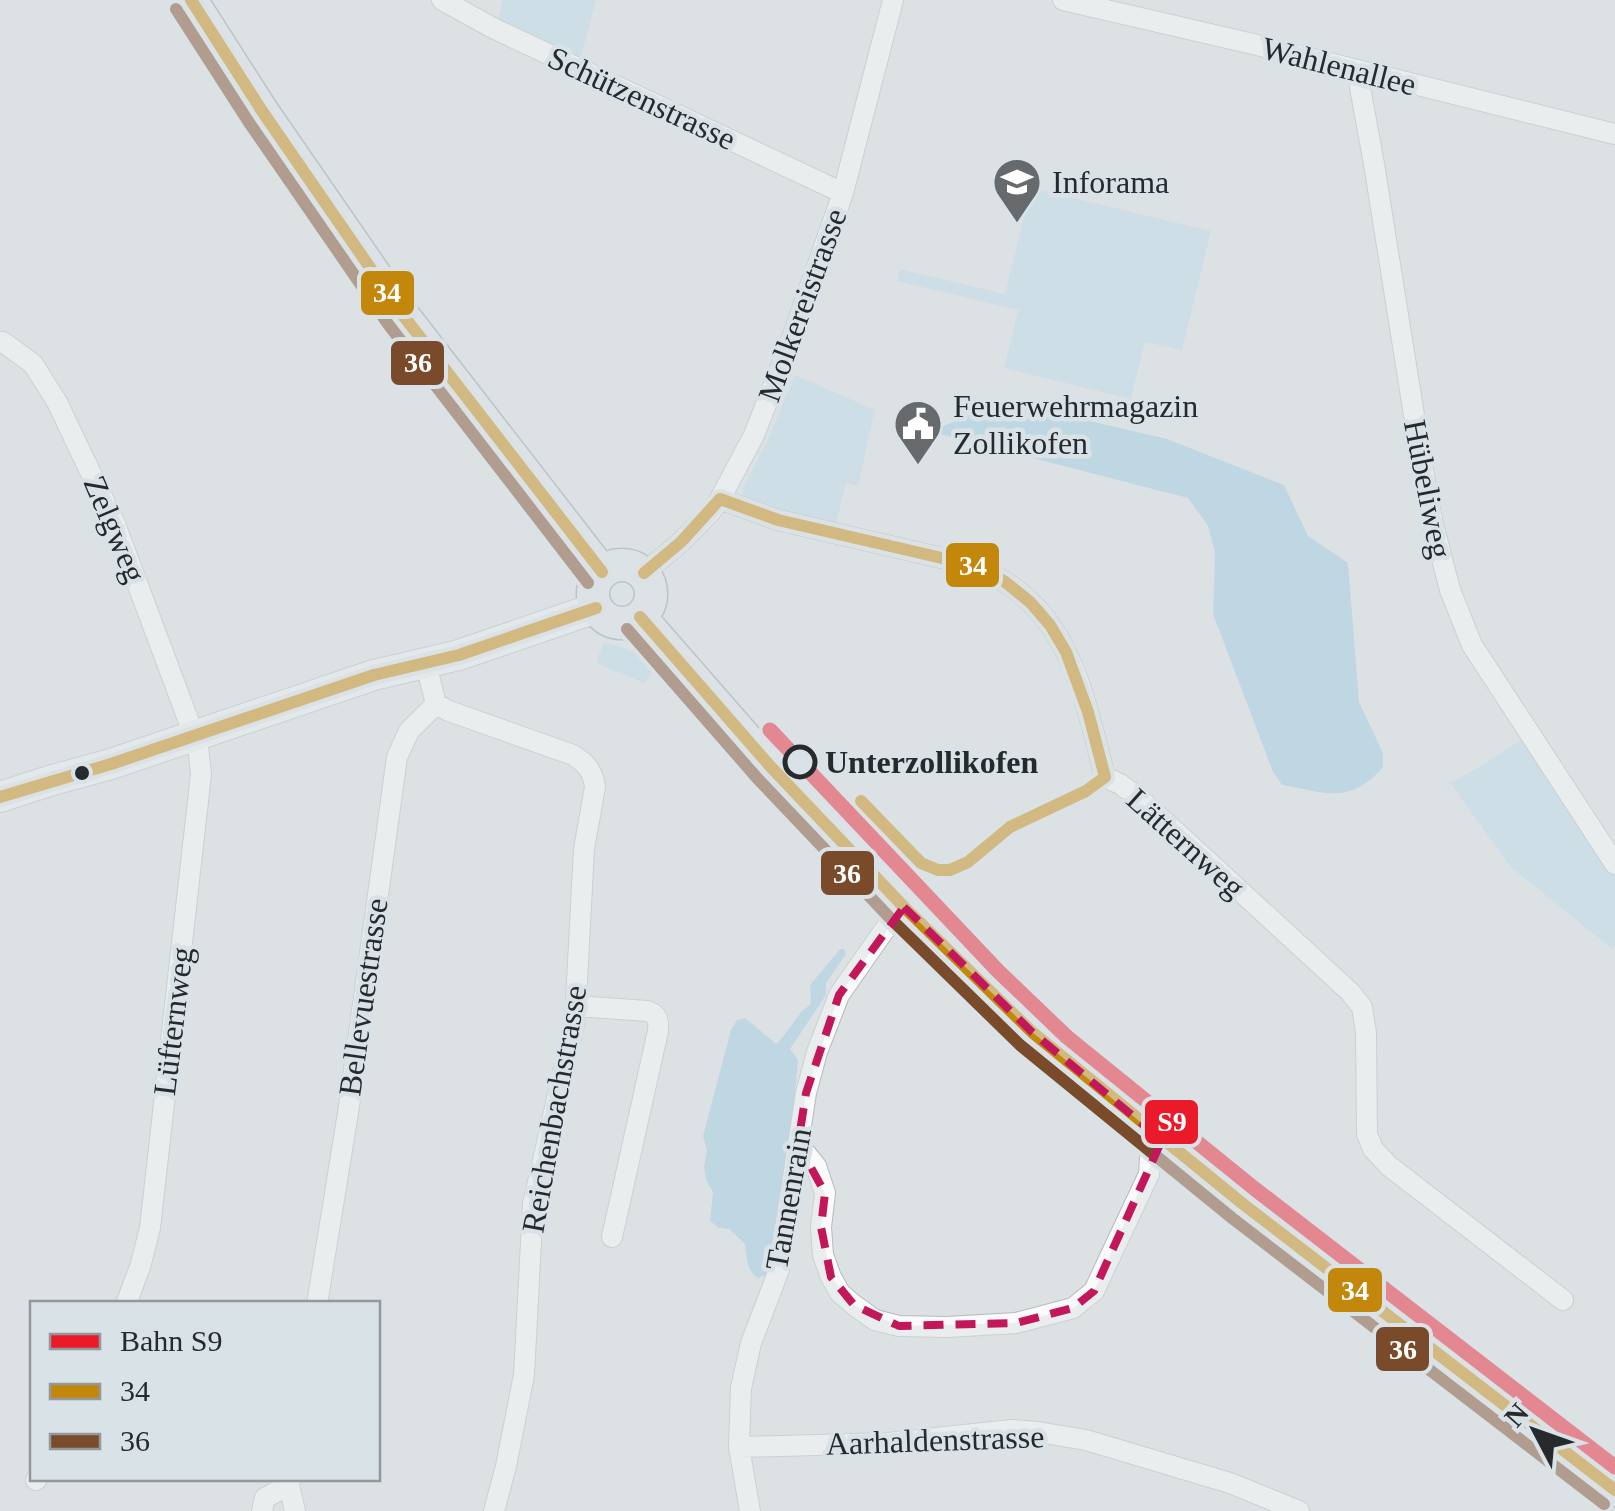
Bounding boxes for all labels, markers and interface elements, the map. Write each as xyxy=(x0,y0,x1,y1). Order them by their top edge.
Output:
street label: Wahlenallee xyxy=(1258,30,1420,102)
street label: Schützenstrasse xyxy=(543,39,741,157)
school or university icon: Inforama xyxy=(991,156,1043,224)
place label: Inforama xyxy=(1052,164,1169,200)
street label: Molkereistrasse xyxy=(750,204,854,406)
line badge: 34 xyxy=(359,269,416,317)
text: 34 xyxy=(373,277,401,308)
line badge: 36 xyxy=(389,339,446,387)
text: 36 xyxy=(404,347,432,378)
place label: Feuerwehrmagazin Zollikofen xyxy=(953,388,1198,461)
public building icon: Feuerwehrmagazin Zollikofen xyxy=(892,398,944,466)
street label: Hübeliweg xyxy=(1397,417,1459,561)
street label: Zelgweg xyxy=(77,470,153,588)
line badge: 34 xyxy=(944,541,1001,589)
text: 34 xyxy=(959,550,987,581)
place label: Unterzollikofen xyxy=(825,744,1039,780)
marker: Unterzollikofen xyxy=(784,746,816,778)
unlabelled marker xyxy=(72,763,92,783)
street label: Lätternweg xyxy=(1120,781,1252,905)
line badge: 36 xyxy=(819,849,876,897)
text: 36 xyxy=(833,858,861,889)
street label: Bellevuestrasse xyxy=(331,896,395,1098)
street label: Lüfternweg xyxy=(146,945,200,1097)
street label: Reichenbachstrasse xyxy=(515,982,593,1236)
line badge: S9 xyxy=(1143,1098,1200,1146)
text: S9 xyxy=(1157,1106,1187,1137)
street label: Tannenrain xyxy=(758,1125,818,1273)
line badge: 34 xyxy=(1326,1266,1384,1314)
text: 34 xyxy=(1341,1275,1369,1306)
legend xyxy=(30,1301,380,1481)
text: Bahn S9 xyxy=(120,1324,223,1357)
line badge: 36 xyxy=(1374,1325,1431,1373)
text: 36 xyxy=(1389,1334,1417,1365)
text: 34 xyxy=(120,1374,150,1407)
north arrow xyxy=(1485,1381,1585,1481)
text: N xyxy=(1498,1397,1535,1433)
street label: Aarhaldenstrasse xyxy=(825,1418,1045,1462)
text: 36 xyxy=(120,1424,150,1457)

